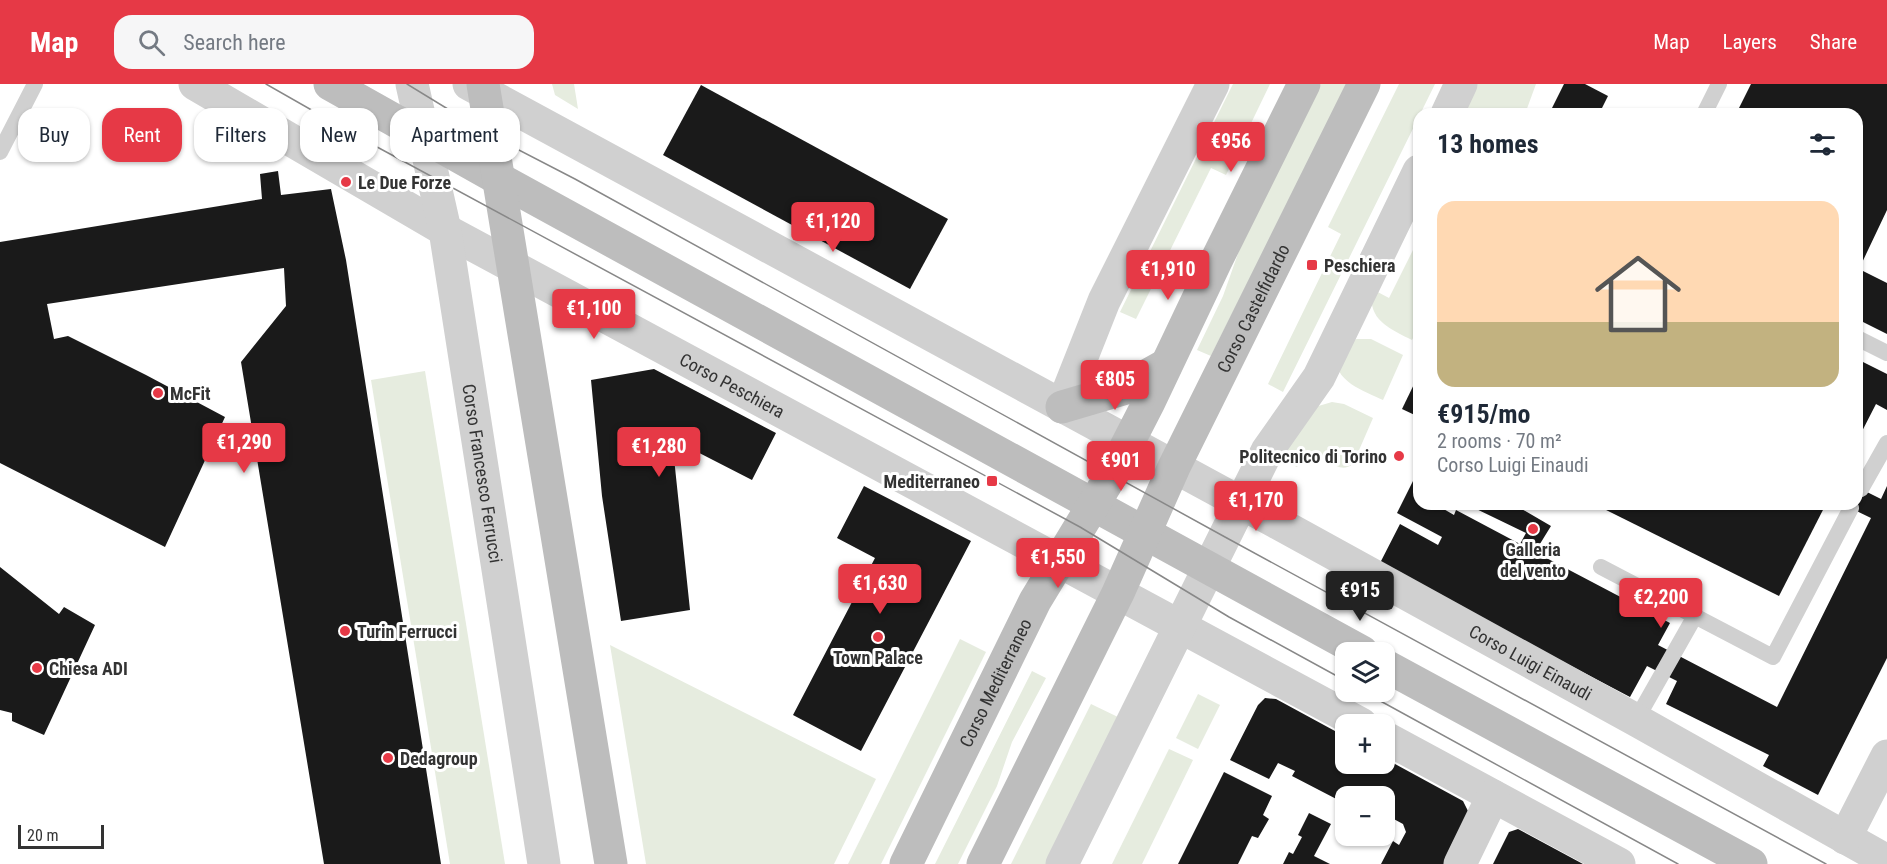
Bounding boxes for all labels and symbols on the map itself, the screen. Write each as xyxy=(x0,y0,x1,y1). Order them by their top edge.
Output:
pin: €956 xyxy=(1195,122,1267,173)
place label: Le Due Forze xyxy=(358,172,451,193)
marker: Le Due Forze xyxy=(339,175,353,189)
pin: €1,120 xyxy=(784,202,882,253)
street label: Corso Castelfidardo xyxy=(1212,240,1294,376)
pin: €1,910 xyxy=(1119,250,1217,301)
place label: Peschiera xyxy=(1324,255,1395,276)
marker: Peschiera xyxy=(1305,258,1319,272)
pin: €1,100 xyxy=(545,289,643,340)
street label: Corso Peschiera xyxy=(676,348,788,422)
pin: €805 xyxy=(1079,360,1151,411)
street label: Corso Francesco Ferrucci xyxy=(459,382,507,564)
place label: McFit xyxy=(170,383,211,404)
marker: McFit xyxy=(151,386,165,400)
pin: €1,290 xyxy=(195,423,293,474)
pin: €1,280 xyxy=(610,427,708,478)
pin: €901 xyxy=(1085,441,1157,492)
place label: Politecnico di Torino xyxy=(1239,446,1387,467)
marker: Politecnico di Torino xyxy=(1392,449,1406,463)
place label: Mediterraneo xyxy=(884,471,980,492)
marker: Mediterraneo xyxy=(985,474,999,488)
pin: €1,170 xyxy=(1207,481,1305,532)
marker: Galleria del vento xyxy=(1526,522,1540,536)
pin: €1,550 xyxy=(1009,538,1107,589)
place label: Galleria del vento xyxy=(1500,539,1566,581)
pin: €1,630 xyxy=(831,564,929,615)
pin: €915 xyxy=(1324,571,1396,622)
pin: €2,200 xyxy=(1612,578,1710,629)
street label: Corso Mediterraneo xyxy=(955,615,1035,750)
street label: Corso Luigi Einaudi xyxy=(1466,620,1596,704)
place label: Turin Ferrucci xyxy=(357,621,457,642)
marker: Turin Ferrucci xyxy=(338,624,352,638)
marker: Town Palace xyxy=(871,630,885,644)
place label: Town Palace xyxy=(833,647,923,668)
place label: Chiesa ADI xyxy=(49,658,128,679)
marker: Chiesa ADI xyxy=(30,661,44,675)
place label: Dedagroup xyxy=(400,748,478,769)
marker: Dedagroup xyxy=(381,751,395,765)
scale bar xyxy=(18,822,104,850)

